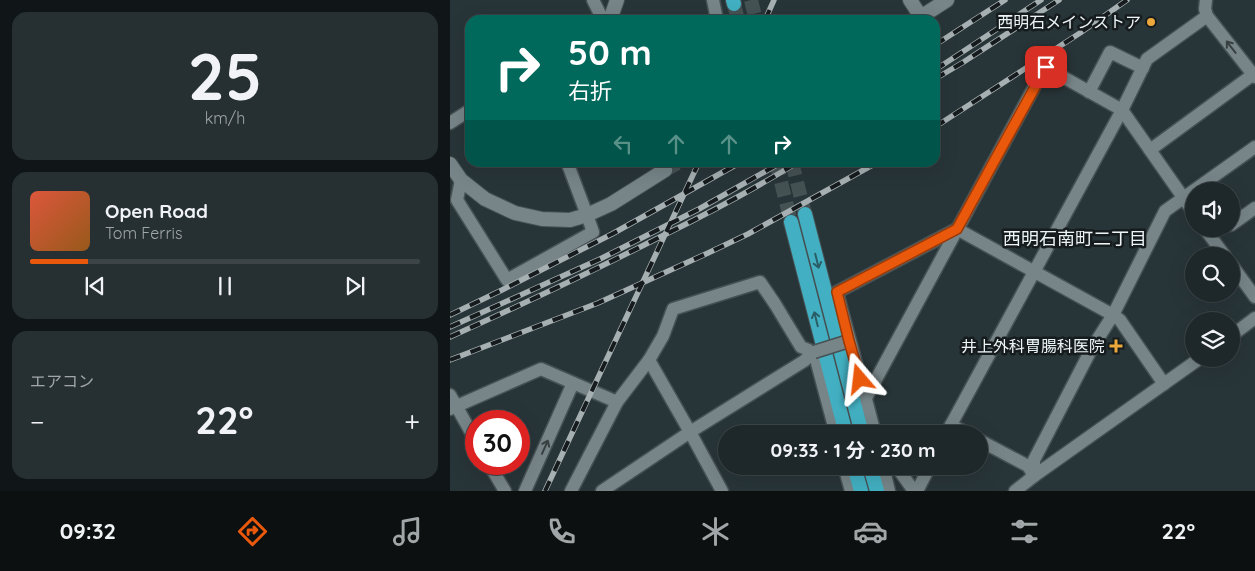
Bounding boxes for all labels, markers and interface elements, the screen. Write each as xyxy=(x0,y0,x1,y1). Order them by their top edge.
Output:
place label: 西明石メインストア xyxy=(997,12,1141,32)
marker: 西明石メインストア xyxy=(1145,16,1157,28)
text: 50 m xyxy=(568,30,652,74)
text: 25 xyxy=(188,35,262,116)
icon: right xyxy=(485,35,550,100)
one-way arrow xyxy=(1226,41,1237,54)
pin xyxy=(1025,46,1067,88)
icon: arrive xyxy=(1032,53,1060,81)
text: 右折 xyxy=(568,77,612,105)
text: km/h xyxy=(205,108,245,128)
icon: left xyxy=(609,130,637,158)
icon: ahead xyxy=(662,130,690,158)
icon: ahead xyxy=(715,130,743,158)
icon: right xyxy=(768,130,796,158)
map controls xyxy=(1185,182,1240,367)
button: sound xyxy=(1185,182,1240,237)
text: Open Road xyxy=(105,199,208,223)
text: Tom Ferris xyxy=(105,223,182,243)
district label: 西明石南町二丁目 xyxy=(1003,227,1147,250)
button: search xyxy=(1185,247,1240,302)
one-way arrow xyxy=(813,253,822,269)
icon: previous xyxy=(81,272,109,300)
icon: pause xyxy=(211,272,239,300)
icon: next xyxy=(341,272,369,300)
one-way arrow xyxy=(811,311,820,327)
button: layers xyxy=(1185,312,1240,367)
place label: 井上外科胃腸科医院 xyxy=(961,336,1105,356)
marker: 井上外科胃腸科医院 xyxy=(1109,339,1123,353)
position arrow xyxy=(833,352,885,404)
text: エアコン xyxy=(30,371,94,391)
text: 22° xyxy=(195,396,253,444)
text: − xyxy=(30,404,45,439)
text: + xyxy=(404,404,420,439)
speed limit sign: 30 xyxy=(465,410,530,475)
text: 09:33 · 1 分 · 230 m xyxy=(771,438,936,462)
one-way arrow xyxy=(540,439,550,454)
icon: directions xyxy=(235,514,270,549)
icon: music xyxy=(390,514,425,549)
icon: phone xyxy=(544,514,579,549)
icon: climate xyxy=(698,514,733,549)
icon: car xyxy=(853,514,888,549)
icon: filters xyxy=(1007,514,1042,549)
text: 09:32 xyxy=(60,517,116,545)
text: 22° xyxy=(1162,517,1195,545)

